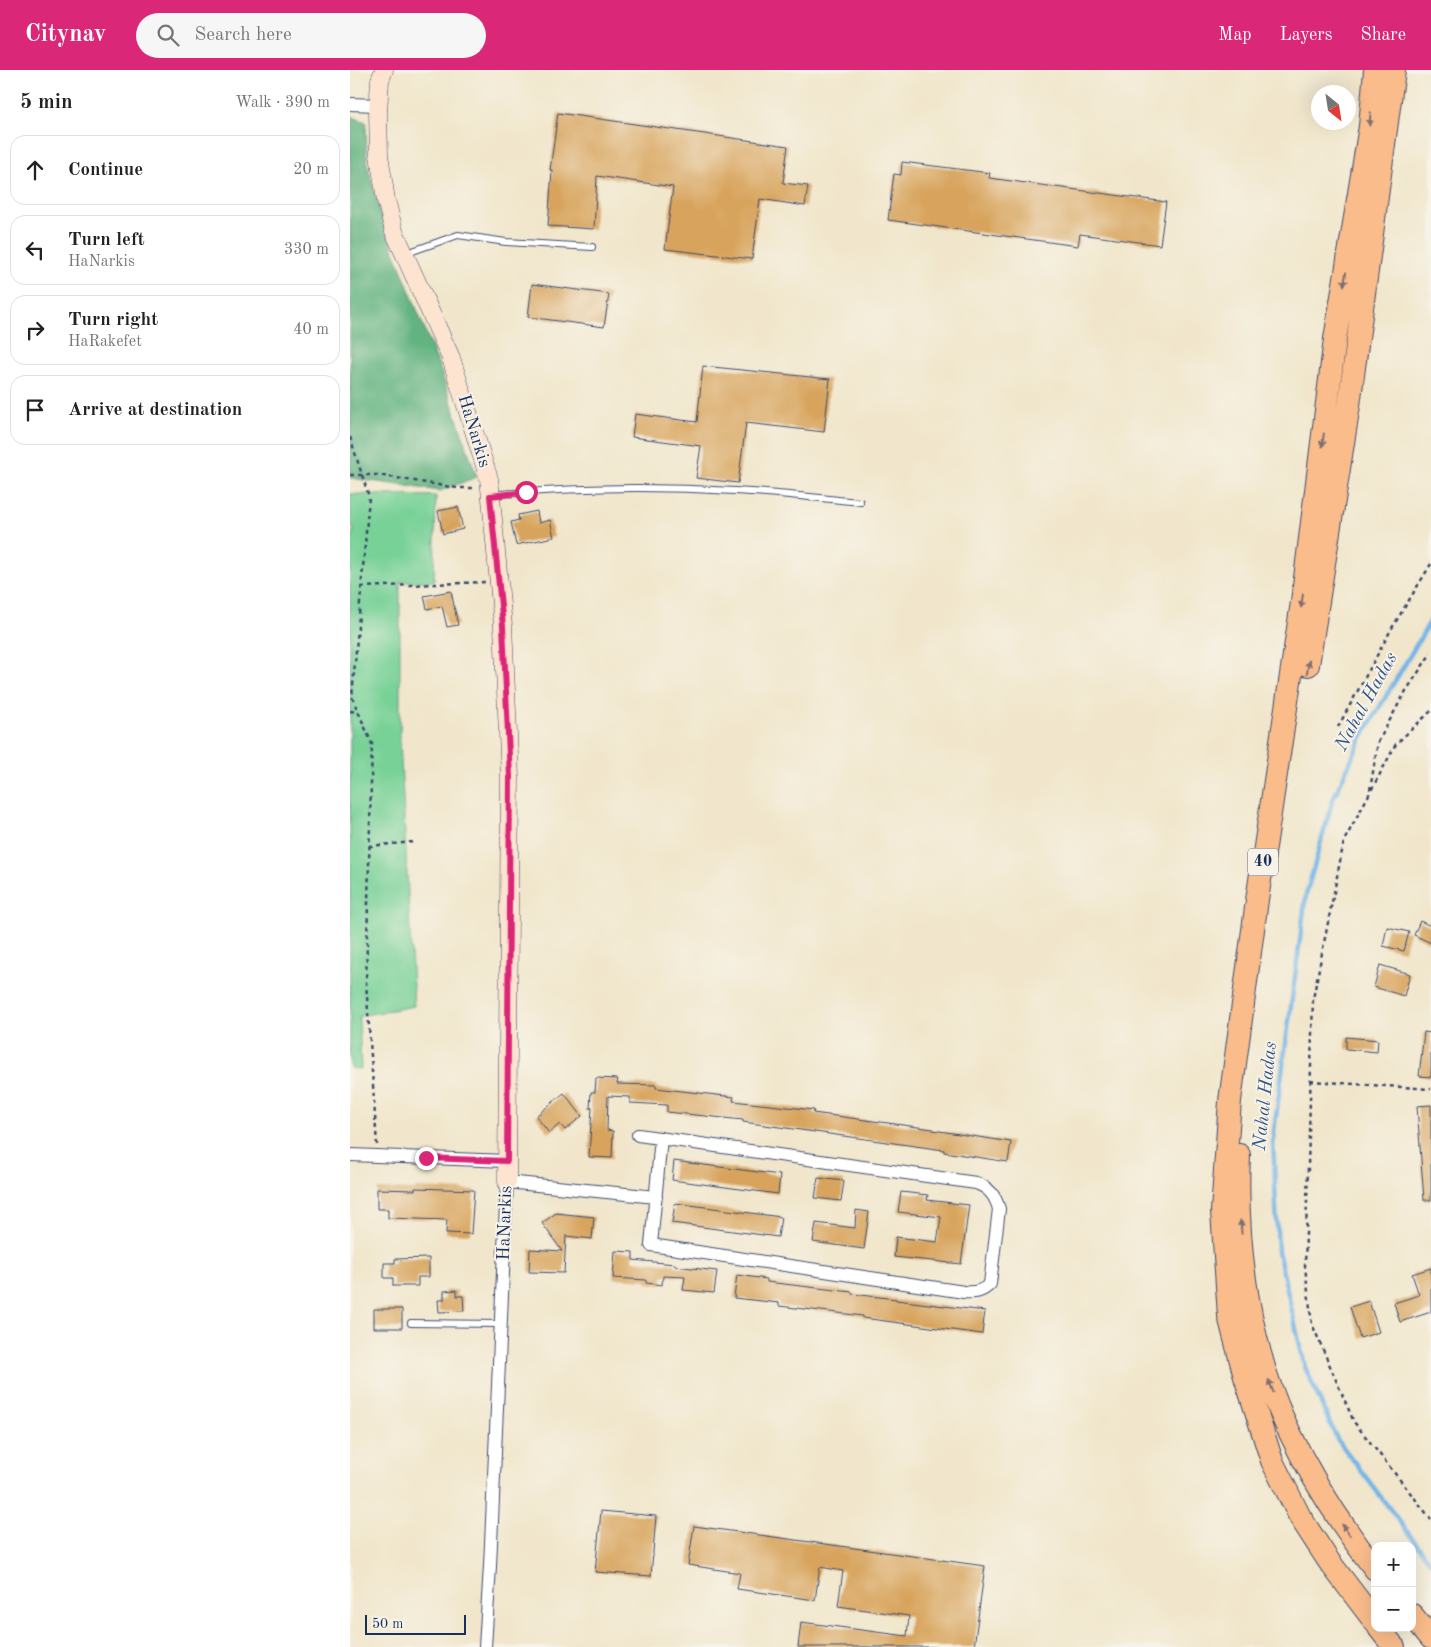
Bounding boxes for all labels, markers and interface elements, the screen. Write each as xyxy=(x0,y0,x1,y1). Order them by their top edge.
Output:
search box xyxy=(136,13,486,58)
icon: search xyxy=(154,21,182,49)
text: Citynav xyxy=(25,23,106,47)
text: Search here xyxy=(194,26,292,45)
text: Map xyxy=(1218,26,1252,44)
text: Layers xyxy=(1280,26,1332,44)
text: Share xyxy=(1360,26,1406,44)
north arrow xyxy=(1311,85,1356,130)
text: 5 min xyxy=(20,92,73,113)
text: Walk · 390 m xyxy=(235,95,330,111)
one-way arrow xyxy=(1366,111,1374,127)
icon: ahead xyxy=(21,156,49,184)
text: Continue xyxy=(68,161,143,180)
text: 20 m xyxy=(293,162,329,178)
text: Turn left xyxy=(68,231,145,250)
icon: left xyxy=(21,236,49,264)
text: 330 m xyxy=(284,242,329,258)
text: HaNarkis xyxy=(68,254,135,270)
one-way arrow xyxy=(1341,271,1349,287)
text: Turn right xyxy=(68,311,158,330)
icon: right xyxy=(21,316,49,344)
text: 40 m xyxy=(293,322,329,338)
text: HaRakefet xyxy=(68,334,142,350)
street label: HaNarkis xyxy=(454,392,494,470)
icon: arrive xyxy=(21,396,49,424)
text: Arrive at destination xyxy=(68,401,242,420)
one-way arrow xyxy=(1319,432,1327,448)
route start xyxy=(515,481,538,504)
one-way arrow xyxy=(1298,593,1306,609)
water label: Nahal Hadas xyxy=(1332,649,1402,755)
one-way arrow xyxy=(1304,659,1312,675)
road number: 40 xyxy=(1248,849,1278,876)
water label: Nahal Hadas xyxy=(1251,1041,1281,1152)
route end xyxy=(415,1147,438,1170)
street label: HaNarkis xyxy=(495,1185,515,1261)
one-way arrow xyxy=(1236,1219,1244,1235)
one-way arrow xyxy=(1267,1378,1275,1393)
one-way arrow xyxy=(1341,1523,1351,1537)
map controls xyxy=(1371,1542,1416,1632)
button: + xyxy=(1371,1542,1416,1587)
button: − xyxy=(1371,1587,1416,1632)
scale bar xyxy=(365,1612,466,1635)
text: 50 m xyxy=(372,1617,403,1631)

